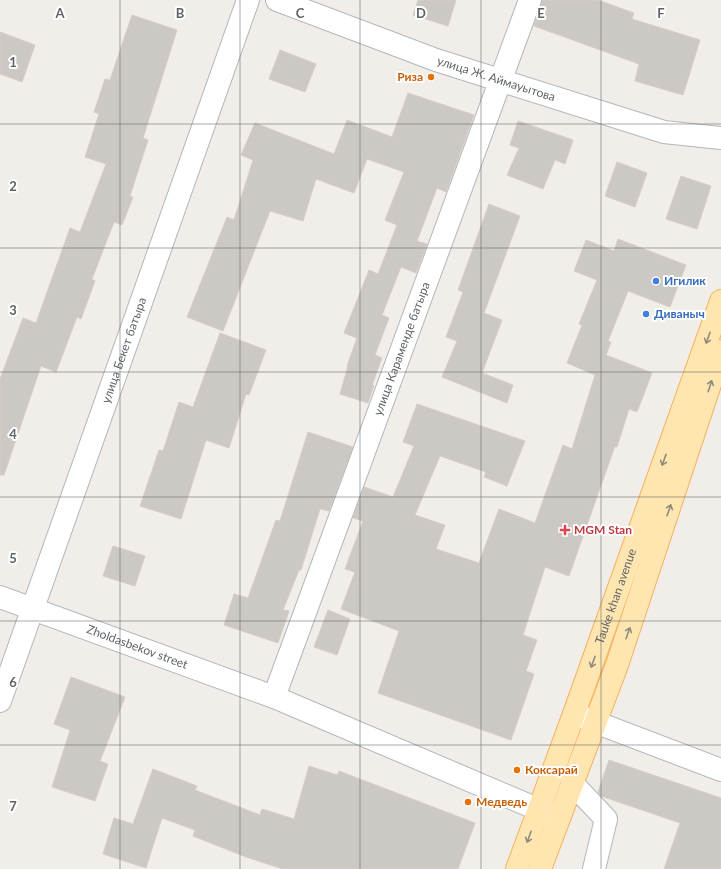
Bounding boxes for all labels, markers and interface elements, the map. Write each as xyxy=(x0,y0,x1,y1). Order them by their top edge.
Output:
text: A xyxy=(54,5,65,21)
text: B xyxy=(176,5,185,21)
text: C xyxy=(296,5,305,21)
text: D xyxy=(416,5,426,21)
text: E xyxy=(537,5,545,21)
text: F xyxy=(657,5,665,21)
street label: улица Ж. Аймауытова xyxy=(435,53,557,104)
text: 1 xyxy=(9,54,17,70)
place label: Риза xyxy=(397,69,423,84)
marker: Риза xyxy=(426,72,436,82)
text: 2 xyxy=(9,178,17,194)
place label: Игилик xyxy=(664,273,706,288)
marker: Игилик xyxy=(651,276,661,286)
street label: улица Караменде батыра xyxy=(370,280,433,417)
street label: улица Бекет батыра xyxy=(98,295,149,405)
text: 3 xyxy=(9,302,17,318)
place label: Диваныч xyxy=(654,306,705,321)
marker: Диваныч xyxy=(641,309,651,319)
one-way arrow xyxy=(704,331,711,344)
one-way arrow xyxy=(706,380,714,392)
text: 4 xyxy=(9,426,17,442)
one-way arrow xyxy=(660,454,668,466)
one-way arrow xyxy=(666,504,674,516)
place label: MGM Stan xyxy=(574,522,632,537)
marker: MGM Stan xyxy=(559,524,571,536)
street label: Tauke khan avenue xyxy=(592,547,639,646)
text: 5 xyxy=(9,550,17,566)
street label: Zholdasbekov street xyxy=(85,621,191,672)
one-way arrow xyxy=(625,626,632,639)
one-way arrow xyxy=(588,656,596,668)
text: 6 xyxy=(9,674,17,690)
place label: Коксарай xyxy=(525,762,578,777)
marker: Коксарай xyxy=(512,765,522,775)
place label: Медведь xyxy=(476,794,527,809)
marker: Медведь xyxy=(463,797,473,807)
text: 7 xyxy=(9,798,17,814)
one-way arrow xyxy=(524,830,532,842)

